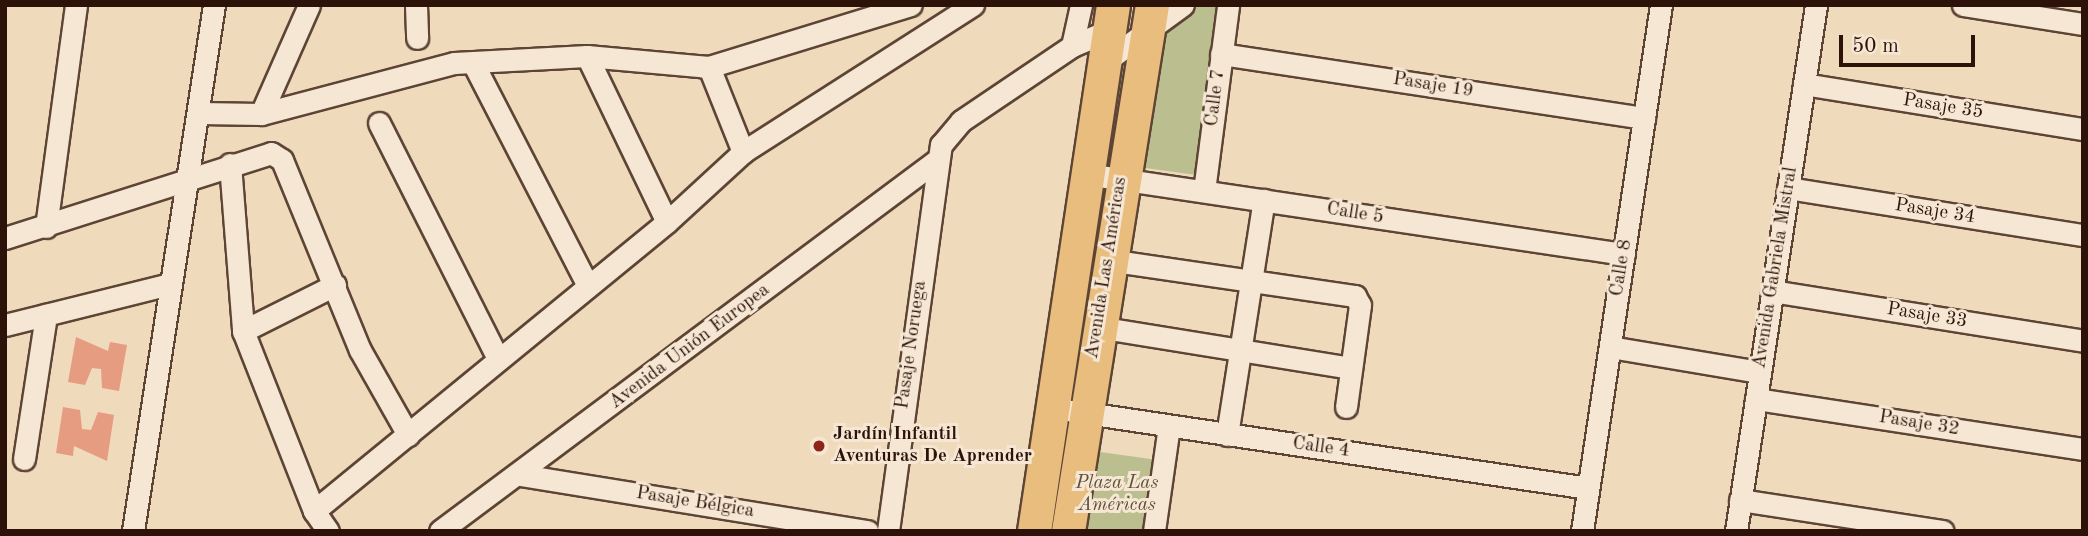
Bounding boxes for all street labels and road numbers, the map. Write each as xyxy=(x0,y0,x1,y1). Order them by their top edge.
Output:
street label: Calle 7 xyxy=(1201,68,1231,128)
street label: Pasaje 19 xyxy=(1391,68,1475,104)
street label: Pasaje 35 xyxy=(1901,89,1985,125)
street label: Avenida Gabriela Mistral xyxy=(1749,166,1803,370)
street label: Avenida Las Américas xyxy=(1081,175,1133,361)
street label: Pasaje 34 xyxy=(1893,194,1977,230)
street label: Calle 5 xyxy=(1325,198,1385,230)
street label: Calle 8 xyxy=(1606,238,1638,298)
street label: Avenida Unión Europea xyxy=(605,279,775,415)
street label: Pasaje Noruega xyxy=(892,279,932,411)
street label: Pasaje 33 xyxy=(1885,298,1969,334)
street label: Pasaje 32 xyxy=(1877,406,1961,442)
street label: Calle 4 xyxy=(1291,433,1351,463)
street label: Pasaje Bélgica xyxy=(634,482,756,524)

